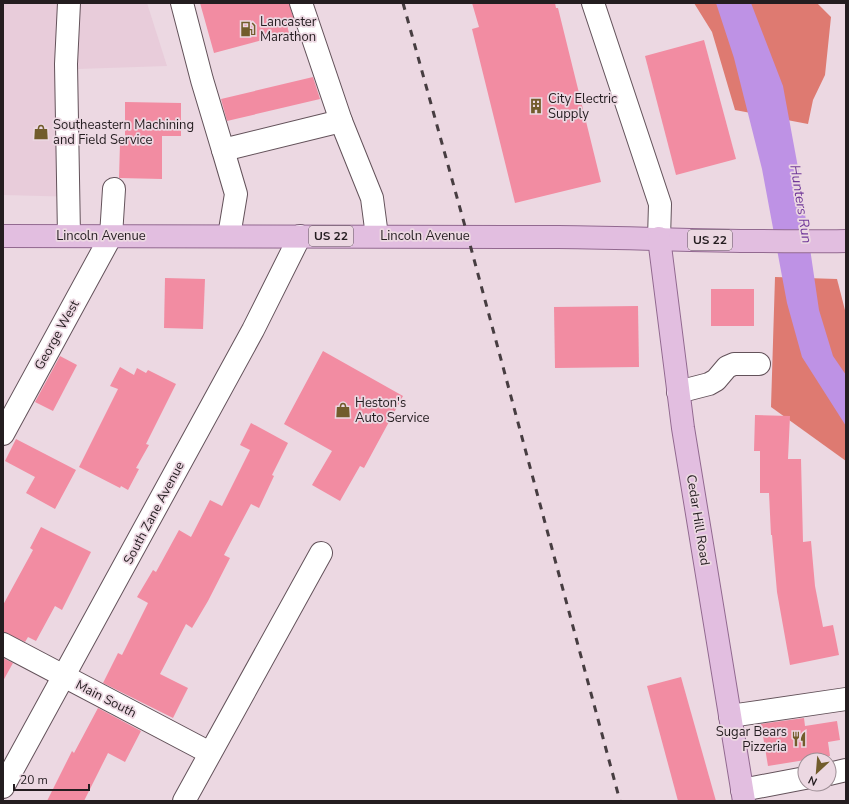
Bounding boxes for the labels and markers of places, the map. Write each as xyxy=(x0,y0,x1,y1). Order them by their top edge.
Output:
place label: Lancaster Marathon xyxy=(260,13,317,46)
fuel station icon: Lancaster Marathon xyxy=(239,20,257,38)
place label: City Electric Supply xyxy=(548,90,617,123)
building icon: City Electric Supply xyxy=(527,97,545,115)
place label: Southeastern Machining and Field Service xyxy=(53,116,194,149)
shop icon: Southeastern Machining and Field Service xyxy=(32,123,50,141)
place label: Heston's Auto Service xyxy=(355,394,429,427)
shop icon: Heston's Auto Service xyxy=(334,401,352,419)
place label: Sugar Bears Pizzeria xyxy=(716,723,787,756)
restaurant icon: Sugar Bears Pizzeria xyxy=(790,730,808,748)

